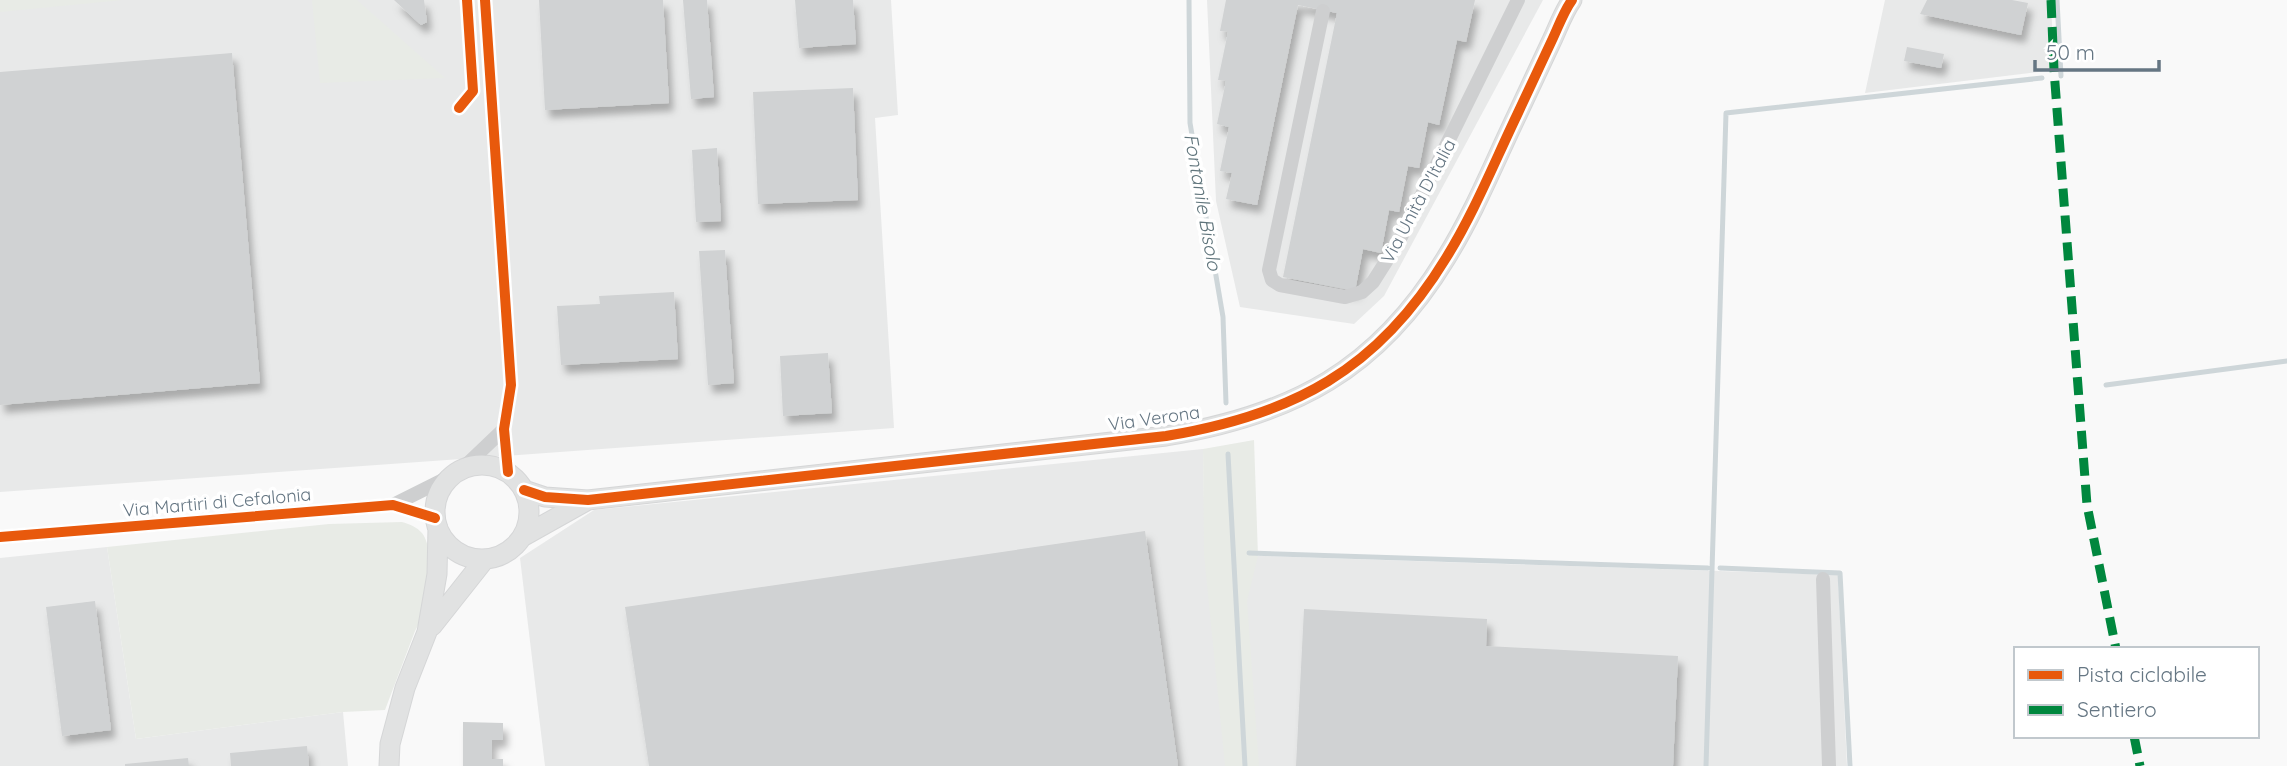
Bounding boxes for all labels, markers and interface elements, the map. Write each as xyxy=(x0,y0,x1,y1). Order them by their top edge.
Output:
scale bar xyxy=(2035,28,2159,72)
text: 50 m xyxy=(2046,39,2095,65)
water label: Fontanile Bisolo xyxy=(1179,132,1227,274)
street label: Via Unità D'Italia xyxy=(1376,135,1460,267)
street label: Via Verona xyxy=(1107,400,1201,436)
street label: Via Martiri di Cefalonia xyxy=(122,482,312,522)
legend xyxy=(2014,647,2259,738)
text: Pista ciclabile xyxy=(2077,661,2207,687)
text: Sentiero xyxy=(2077,696,2157,722)

